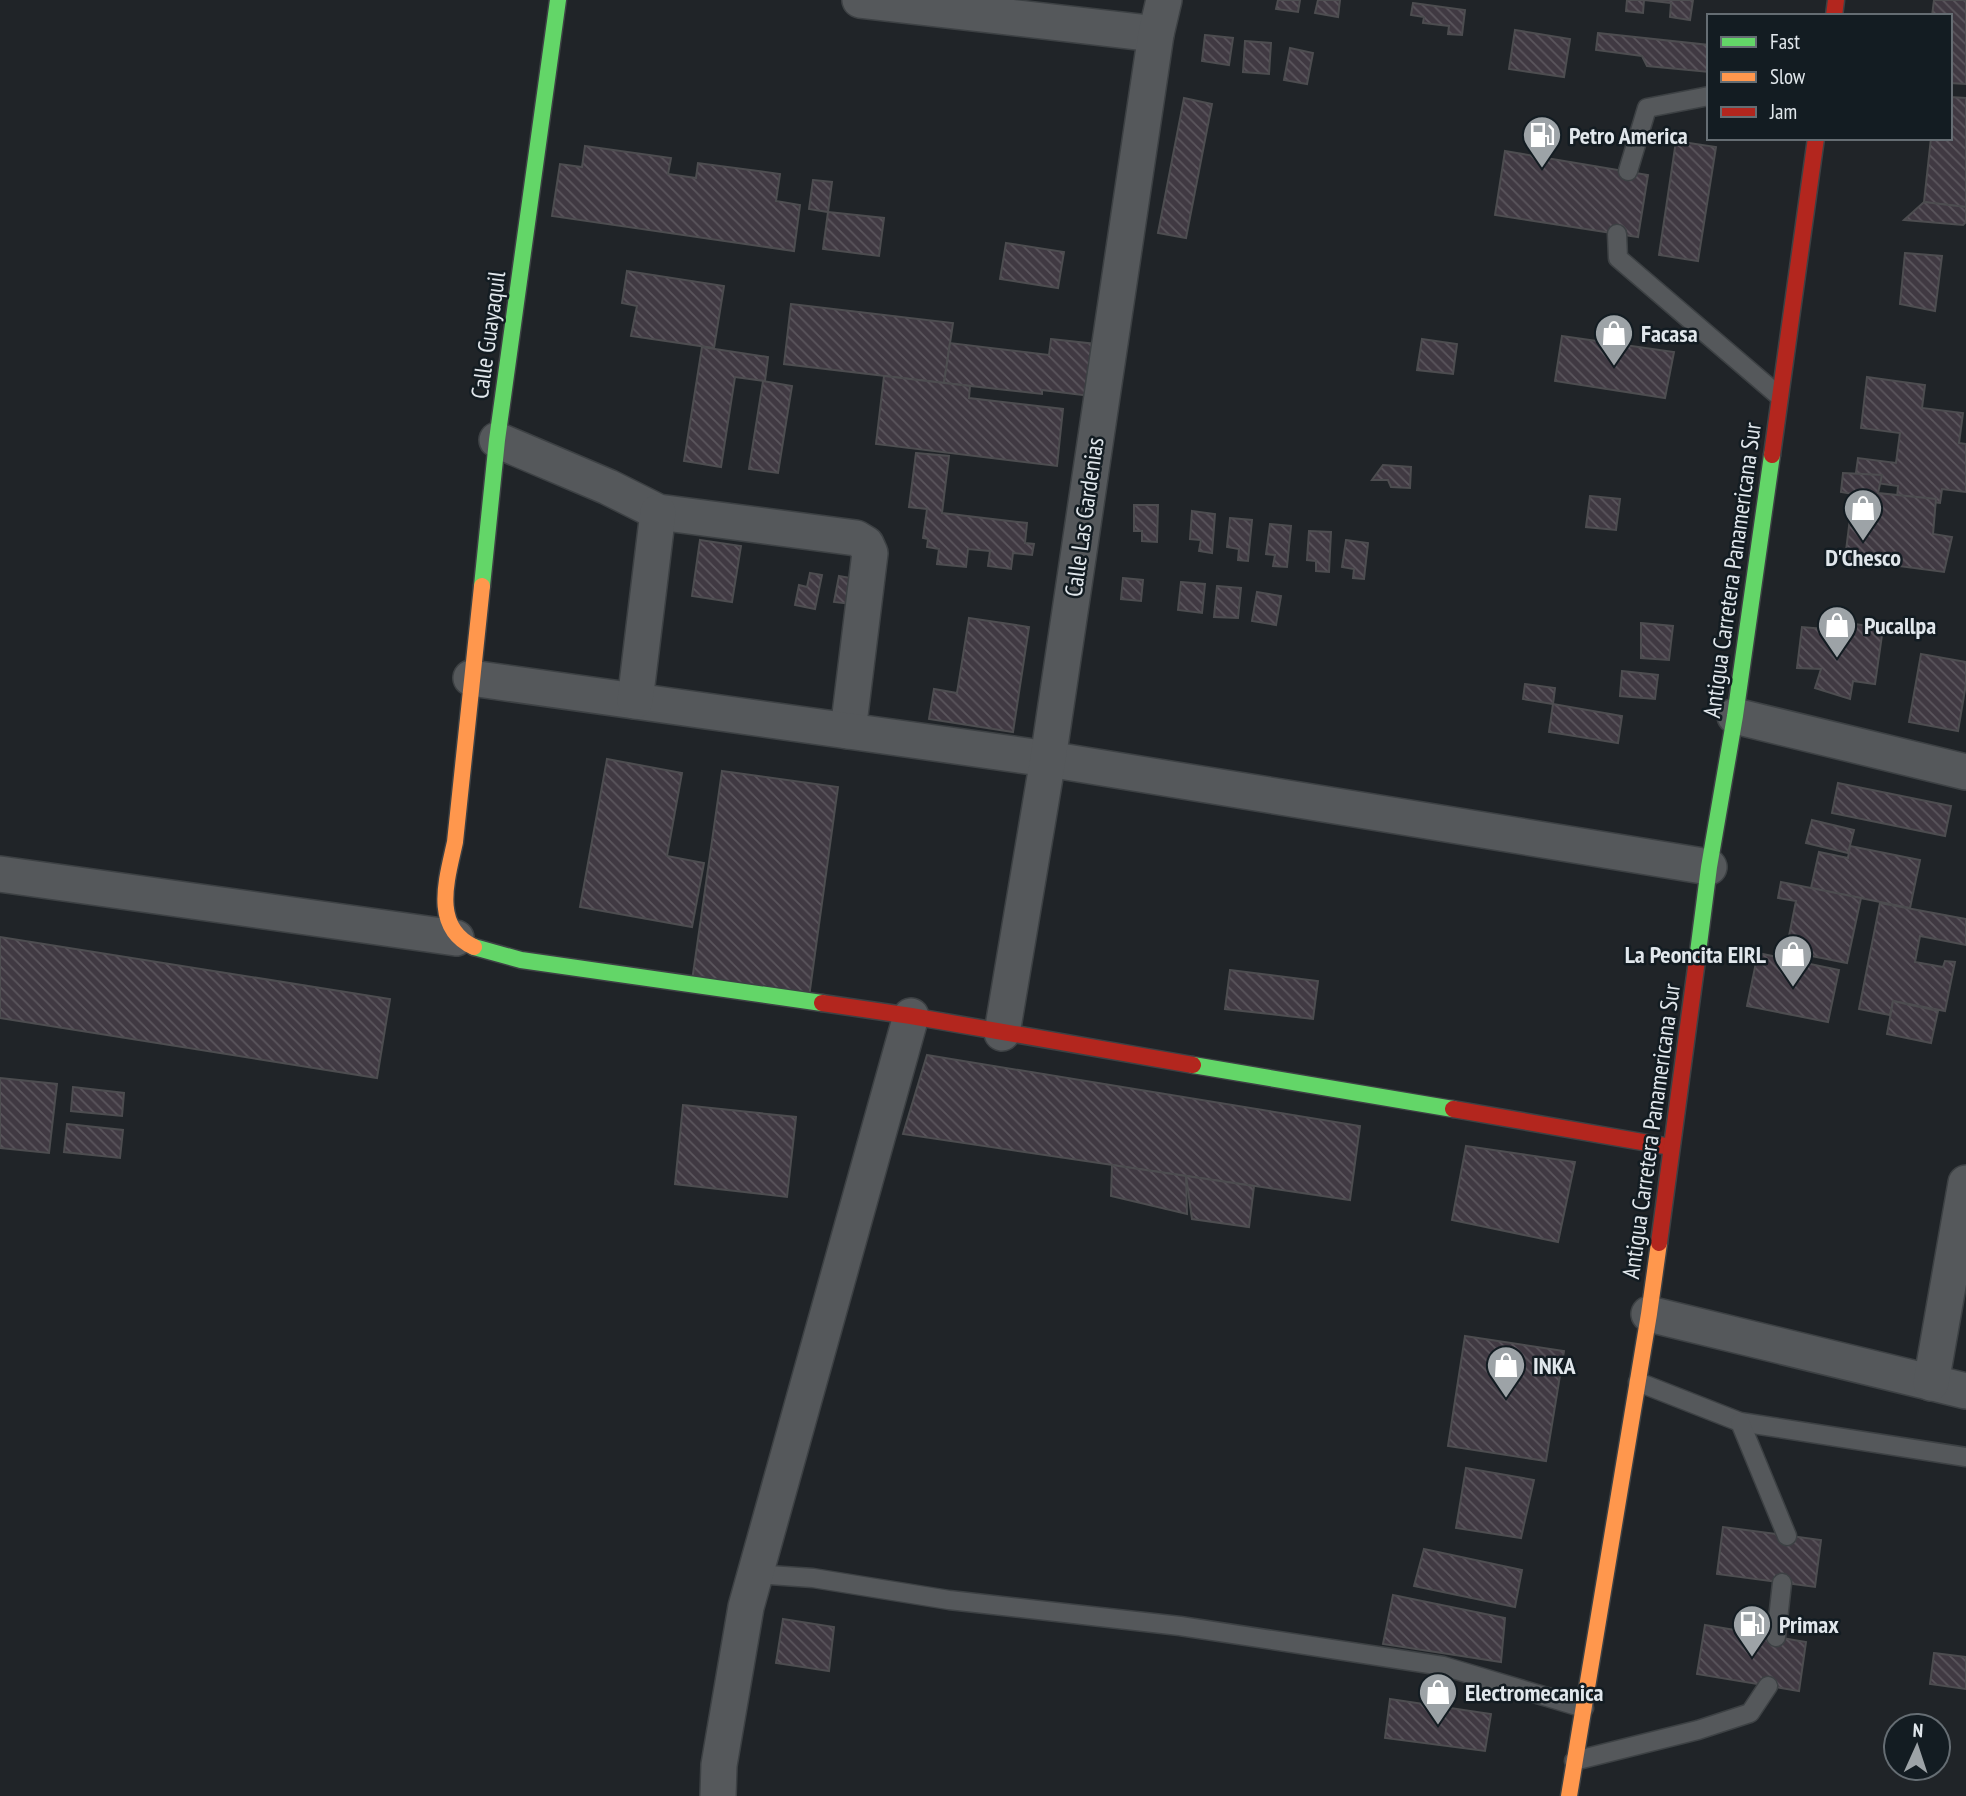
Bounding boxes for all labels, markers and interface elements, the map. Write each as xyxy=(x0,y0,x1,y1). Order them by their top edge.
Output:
legend xyxy=(1707,14,1952,140)
text: Fast xyxy=(1770,28,1800,55)
text: Slow xyxy=(1770,63,1806,90)
text: Jam xyxy=(1769,98,1797,125)
fuel station icon: Petro America xyxy=(1521,114,1563,169)
place label: Petro America xyxy=(1569,120,1688,151)
street label: Calle Guayaquil xyxy=(464,269,512,401)
shop icon: Facasa xyxy=(1593,312,1635,367)
place label: Facasa xyxy=(1641,318,1698,349)
street label: Antigua Carretera Panamericana Sur xyxy=(1696,420,1768,720)
street label: Calle Las Gardenias xyxy=(1057,435,1111,599)
shop icon: D'Chesco xyxy=(1842,487,1884,542)
place label: D'Chesco xyxy=(1825,542,1901,573)
shop icon: Pucallpa xyxy=(1816,604,1858,659)
place label: Pucallpa xyxy=(1864,610,1936,641)
shop icon: La Peoncita EIRL xyxy=(1772,933,1814,988)
place label: La Peoncita EIRL xyxy=(1625,939,1767,970)
street label: Antigua Carretera Panamericana Sur xyxy=(1615,981,1687,1281)
shop icon: INKA xyxy=(1485,1344,1527,1399)
place label: INKA xyxy=(1533,1350,1577,1381)
fuel station icon: Primax xyxy=(1731,1603,1773,1658)
place label: Primax xyxy=(1779,1609,1839,1640)
shop icon: Electromecanica xyxy=(1417,1671,1459,1726)
place label: Electromecanica xyxy=(1465,1677,1604,1708)
north arrow xyxy=(1882,1712,1952,1782)
text: N xyxy=(1912,1718,1924,1742)

